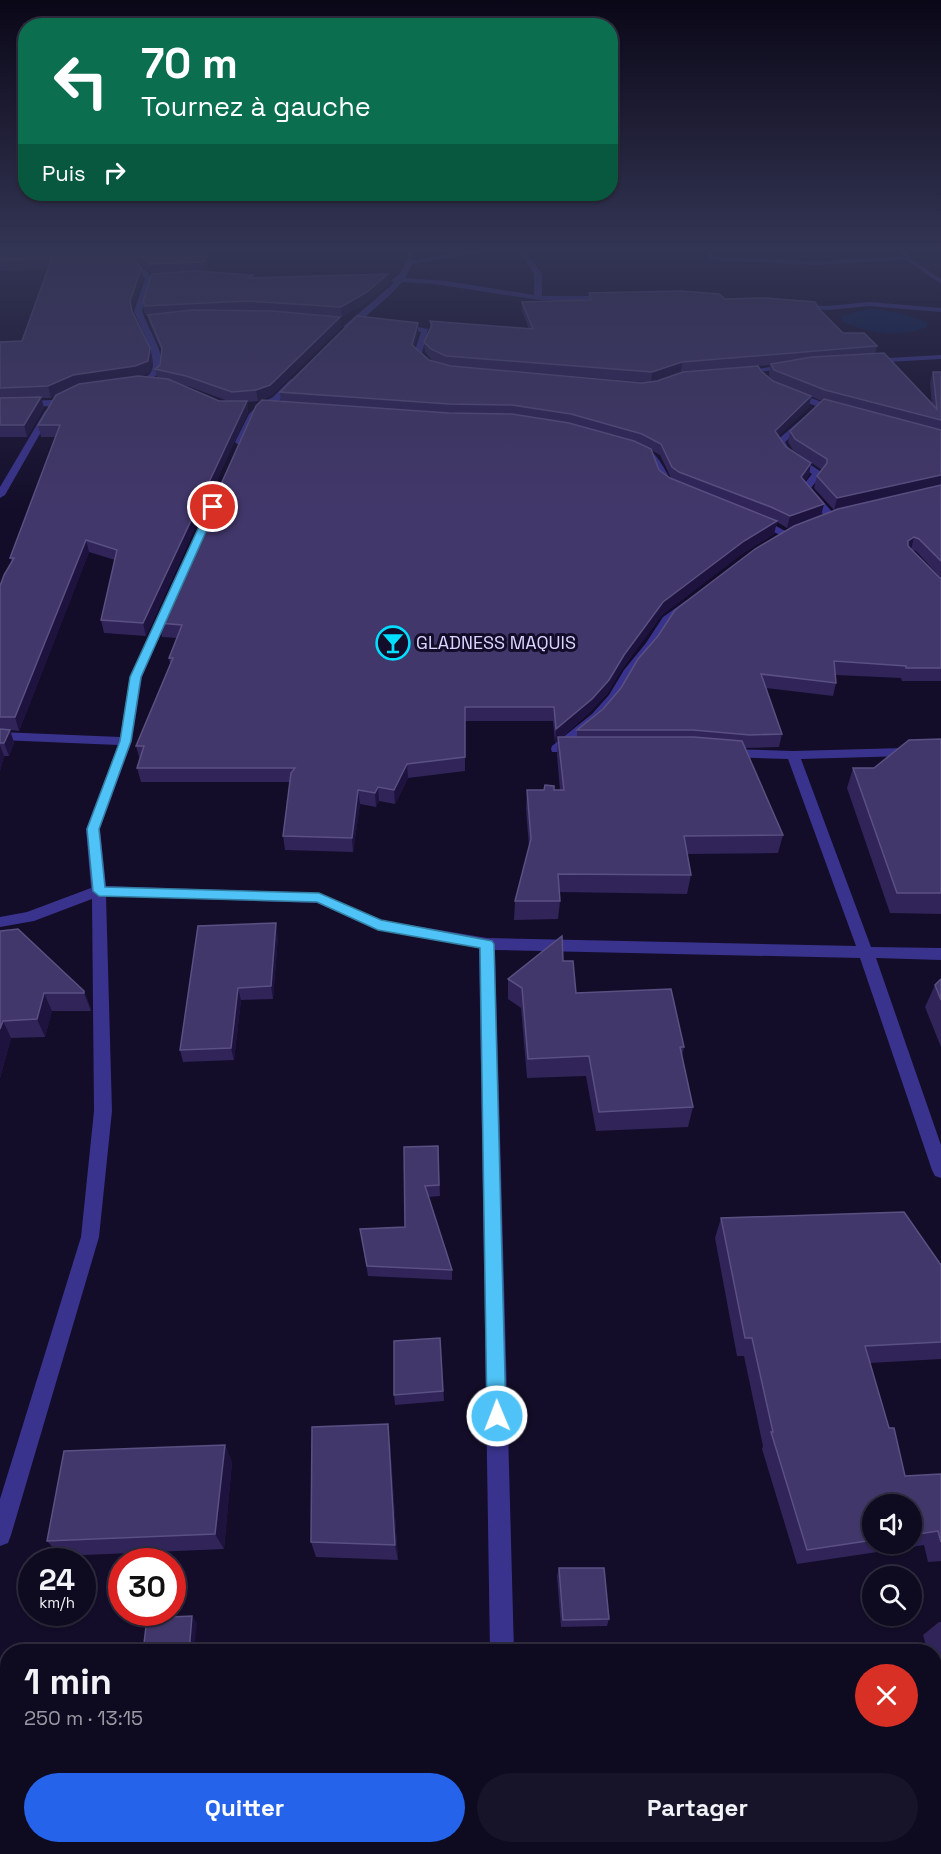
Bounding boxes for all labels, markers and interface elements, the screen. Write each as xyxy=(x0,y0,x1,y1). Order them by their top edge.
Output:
text: 70 m xyxy=(141,37,238,90)
icon: left xyxy=(42,42,120,120)
text: Tournez à gauche xyxy=(141,89,371,124)
icon: right xyxy=(98,156,131,189)
text: Puis xyxy=(42,159,86,187)
pin xyxy=(187,481,238,532)
icon: arrive xyxy=(196,490,229,523)
bar icon: GLADNESS MAQUIS xyxy=(375,625,411,661)
place label: GLADNESS MAQUIS xyxy=(416,631,576,654)
position arrow xyxy=(465,1384,529,1448)
map controls xyxy=(862,1494,922,1626)
button: sound xyxy=(862,1494,922,1554)
speed limit sign: 30 xyxy=(108,1548,186,1626)
text: 24 xyxy=(39,1560,75,1599)
button: search xyxy=(862,1566,922,1626)
text: km/h xyxy=(39,1593,75,1612)
text: 1 min xyxy=(24,1659,112,1705)
button: close xyxy=(855,1664,918,1727)
text: 250 m · 13:15 xyxy=(24,1705,143,1731)
button: Quitter xyxy=(24,1773,465,1842)
button: Partager xyxy=(477,1773,918,1842)

